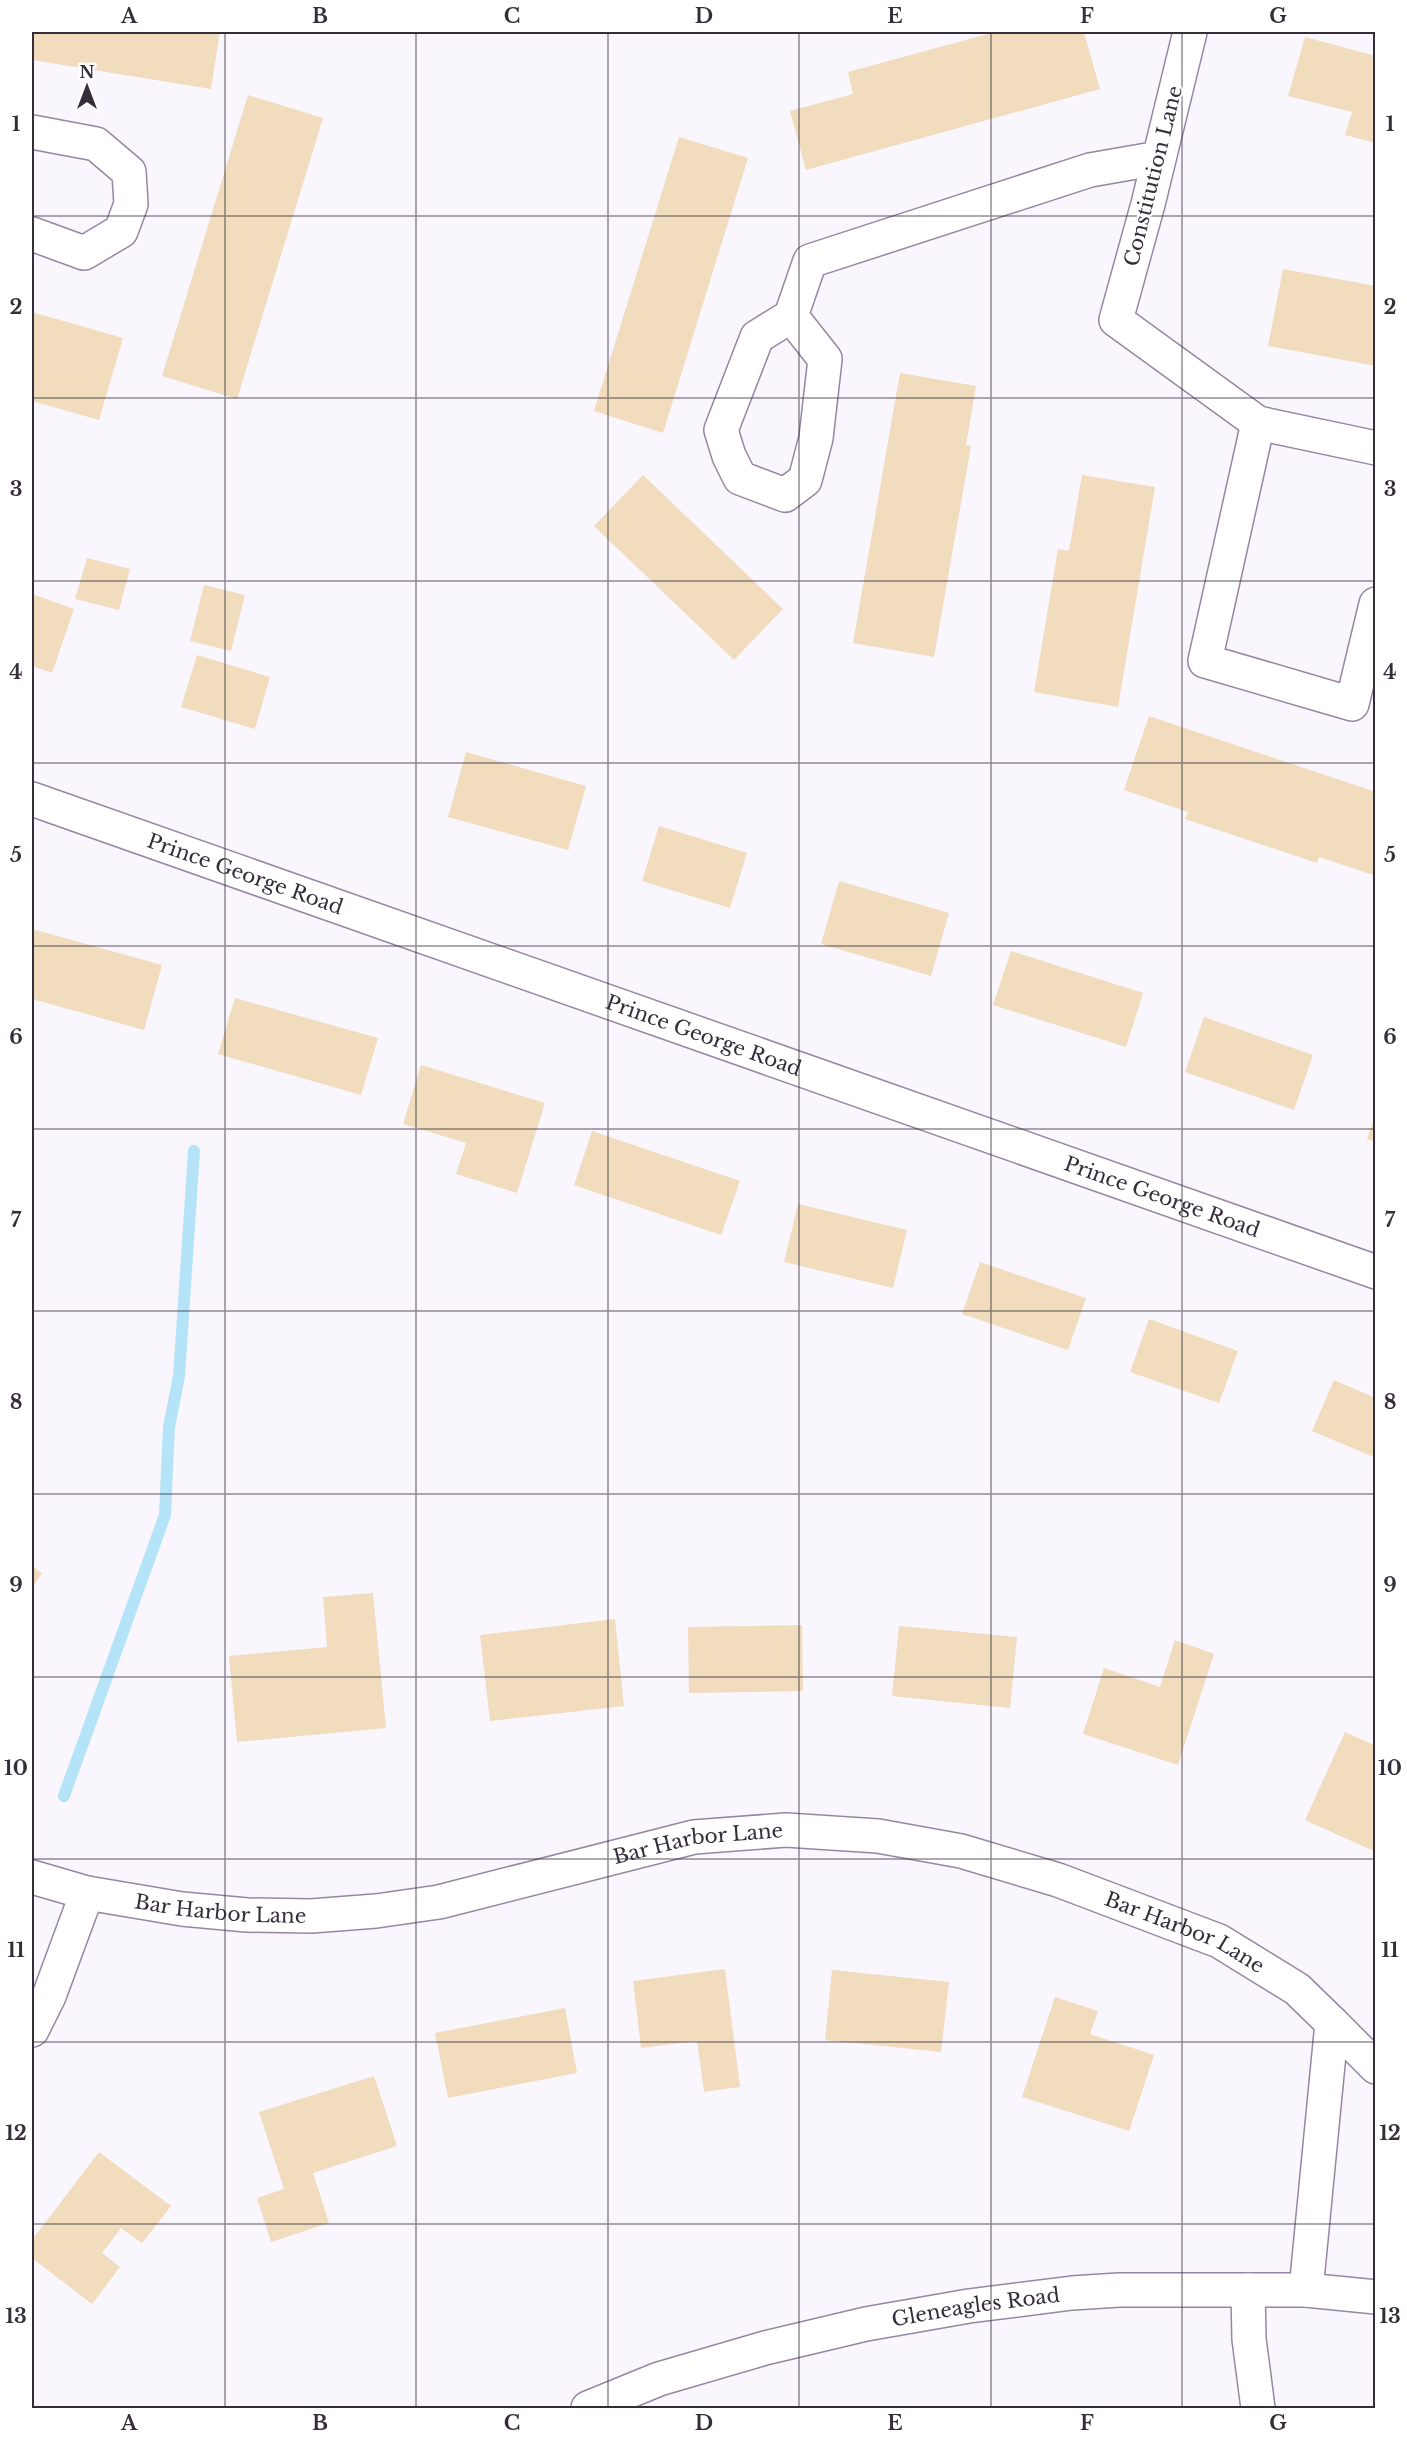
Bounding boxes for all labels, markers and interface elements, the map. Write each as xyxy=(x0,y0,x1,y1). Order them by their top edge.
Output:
text: A xyxy=(120,4,138,28)
text: B xyxy=(312,4,328,28)
text: C xyxy=(504,4,520,28)
text: D xyxy=(695,4,713,28)
text: E xyxy=(887,4,903,28)
text: F xyxy=(1080,4,1094,28)
text: G xyxy=(1269,4,1287,28)
north arrow xyxy=(57,57,117,117)
text: N xyxy=(79,62,95,82)
street label: Constitution Lane xyxy=(1119,83,1187,269)
text: 1 xyxy=(12,112,21,136)
text: 1 xyxy=(1386,112,1395,136)
text: 2 xyxy=(9,295,23,319)
text: 2 xyxy=(1383,295,1397,319)
text: 3 xyxy=(10,477,22,501)
text: 3 xyxy=(1384,477,1396,501)
text: 4 xyxy=(9,660,23,684)
text: 4 xyxy=(1383,660,1397,684)
street label: Prince George Road xyxy=(144,829,346,919)
text: 5 xyxy=(10,843,22,867)
text: 5 xyxy=(1384,843,1396,867)
street label: Prince George Road xyxy=(603,990,805,1081)
text: 6 xyxy=(9,1025,23,1049)
text: 6 xyxy=(1383,1025,1397,1049)
street label: Prince George Road xyxy=(1061,1151,1263,1242)
text: 7 xyxy=(11,1208,22,1232)
text: 7 xyxy=(1385,1208,1396,1232)
text: 8 xyxy=(10,1390,22,1414)
text: 8 xyxy=(1384,1390,1396,1414)
text: 9 xyxy=(9,1573,23,1597)
text: 9 xyxy=(1383,1573,1397,1597)
text: 10 xyxy=(4,1756,28,1780)
text: 10 xyxy=(1378,1756,1402,1780)
street label: Bar Harbor Lane xyxy=(611,1818,784,1869)
street label: Bar Harbor Lane xyxy=(1101,1887,1269,1978)
street label: Bar Harbor Lane xyxy=(133,1889,306,1928)
text: 11 xyxy=(7,1938,25,1962)
text: 11 xyxy=(1381,1938,1399,1962)
text: 12 xyxy=(5,2121,27,2145)
text: 12 xyxy=(1379,2121,1401,2145)
street label: Gleneagles Road xyxy=(890,2283,1061,2331)
text: 13 xyxy=(5,2304,27,2328)
text: 13 xyxy=(1379,2304,1401,2328)
text: A xyxy=(120,2411,138,2435)
text: B xyxy=(312,2411,328,2435)
text: C xyxy=(504,2411,520,2435)
text: D xyxy=(695,2411,713,2435)
text: E xyxy=(887,2411,903,2435)
text: F xyxy=(1080,2411,1094,2435)
text: G xyxy=(1269,2411,1287,2435)

